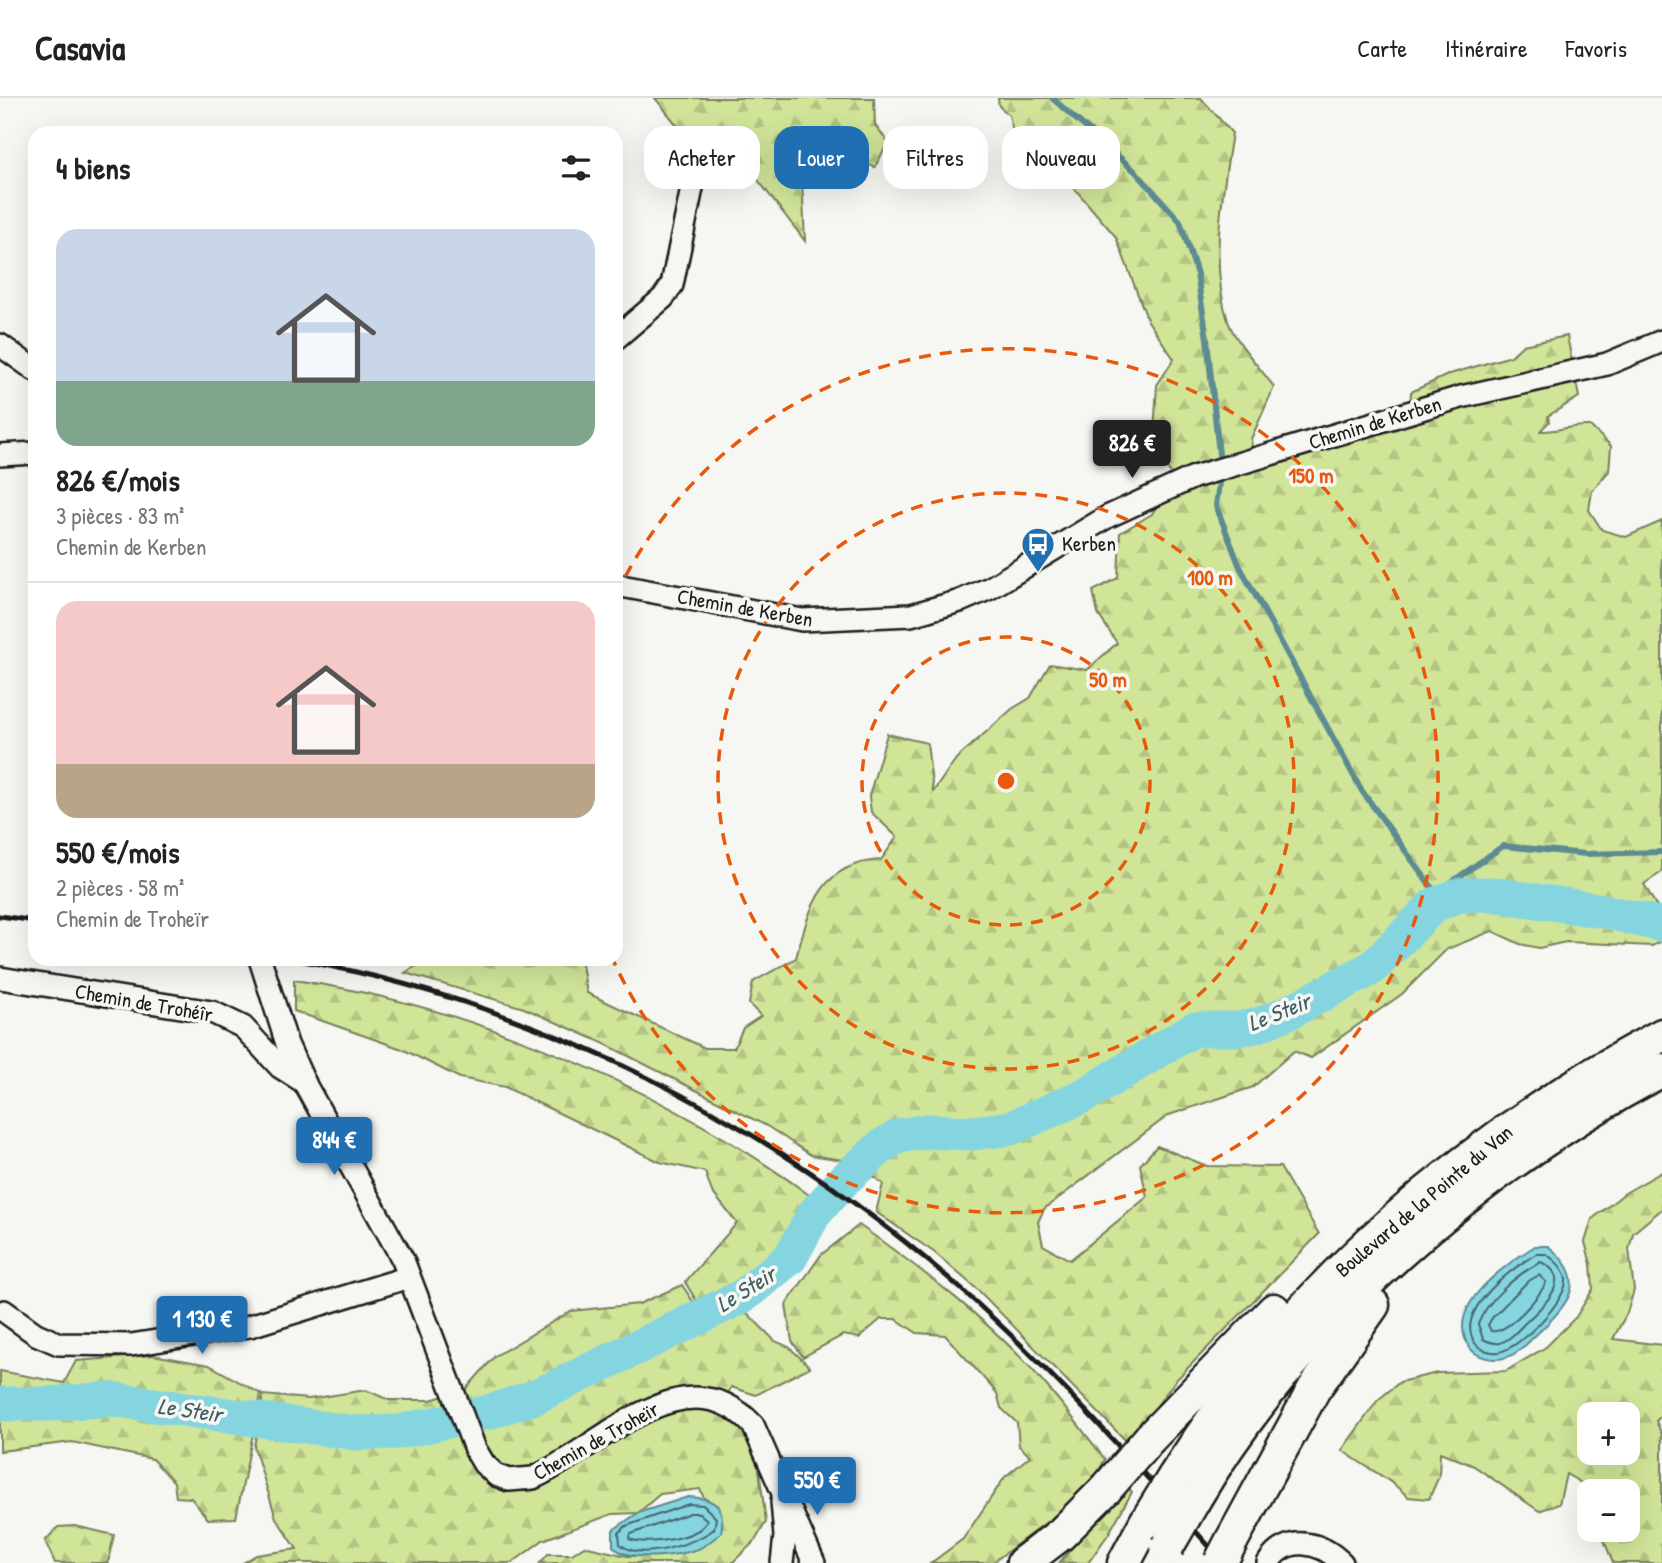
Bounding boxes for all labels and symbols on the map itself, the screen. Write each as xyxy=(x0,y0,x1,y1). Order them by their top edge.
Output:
street label: Chemin de Kerben xyxy=(1305,389,1445,456)
pin: 826 € xyxy=(1083,420,1181,480)
text: 150 m xyxy=(1288,461,1334,490)
bus stop icon: Kerben xyxy=(1019,525,1057,574)
place label: Kerben xyxy=(1062,529,1116,558)
text: 100 m xyxy=(1187,563,1233,592)
street label: Chemin de Kerben xyxy=(675,581,815,634)
text: 50 m xyxy=(1089,665,1127,694)
centre of rings xyxy=(994,769,1018,793)
street label: Chemin de Trohéîr xyxy=(73,976,215,1029)
water label: Le Steir xyxy=(1243,984,1317,1038)
pin: 844 € xyxy=(285,1118,383,1177)
street label: Boulevard de la Pointe du Van xyxy=(1329,1118,1519,1284)
water label: Le Steir xyxy=(710,1257,784,1319)
pin: 1 130 € xyxy=(137,1296,267,1356)
water label: Le Steir xyxy=(156,1390,227,1430)
street label: Chemin de Troheïr xyxy=(528,1394,664,1487)
pin: 550 € xyxy=(768,1458,866,1517)

